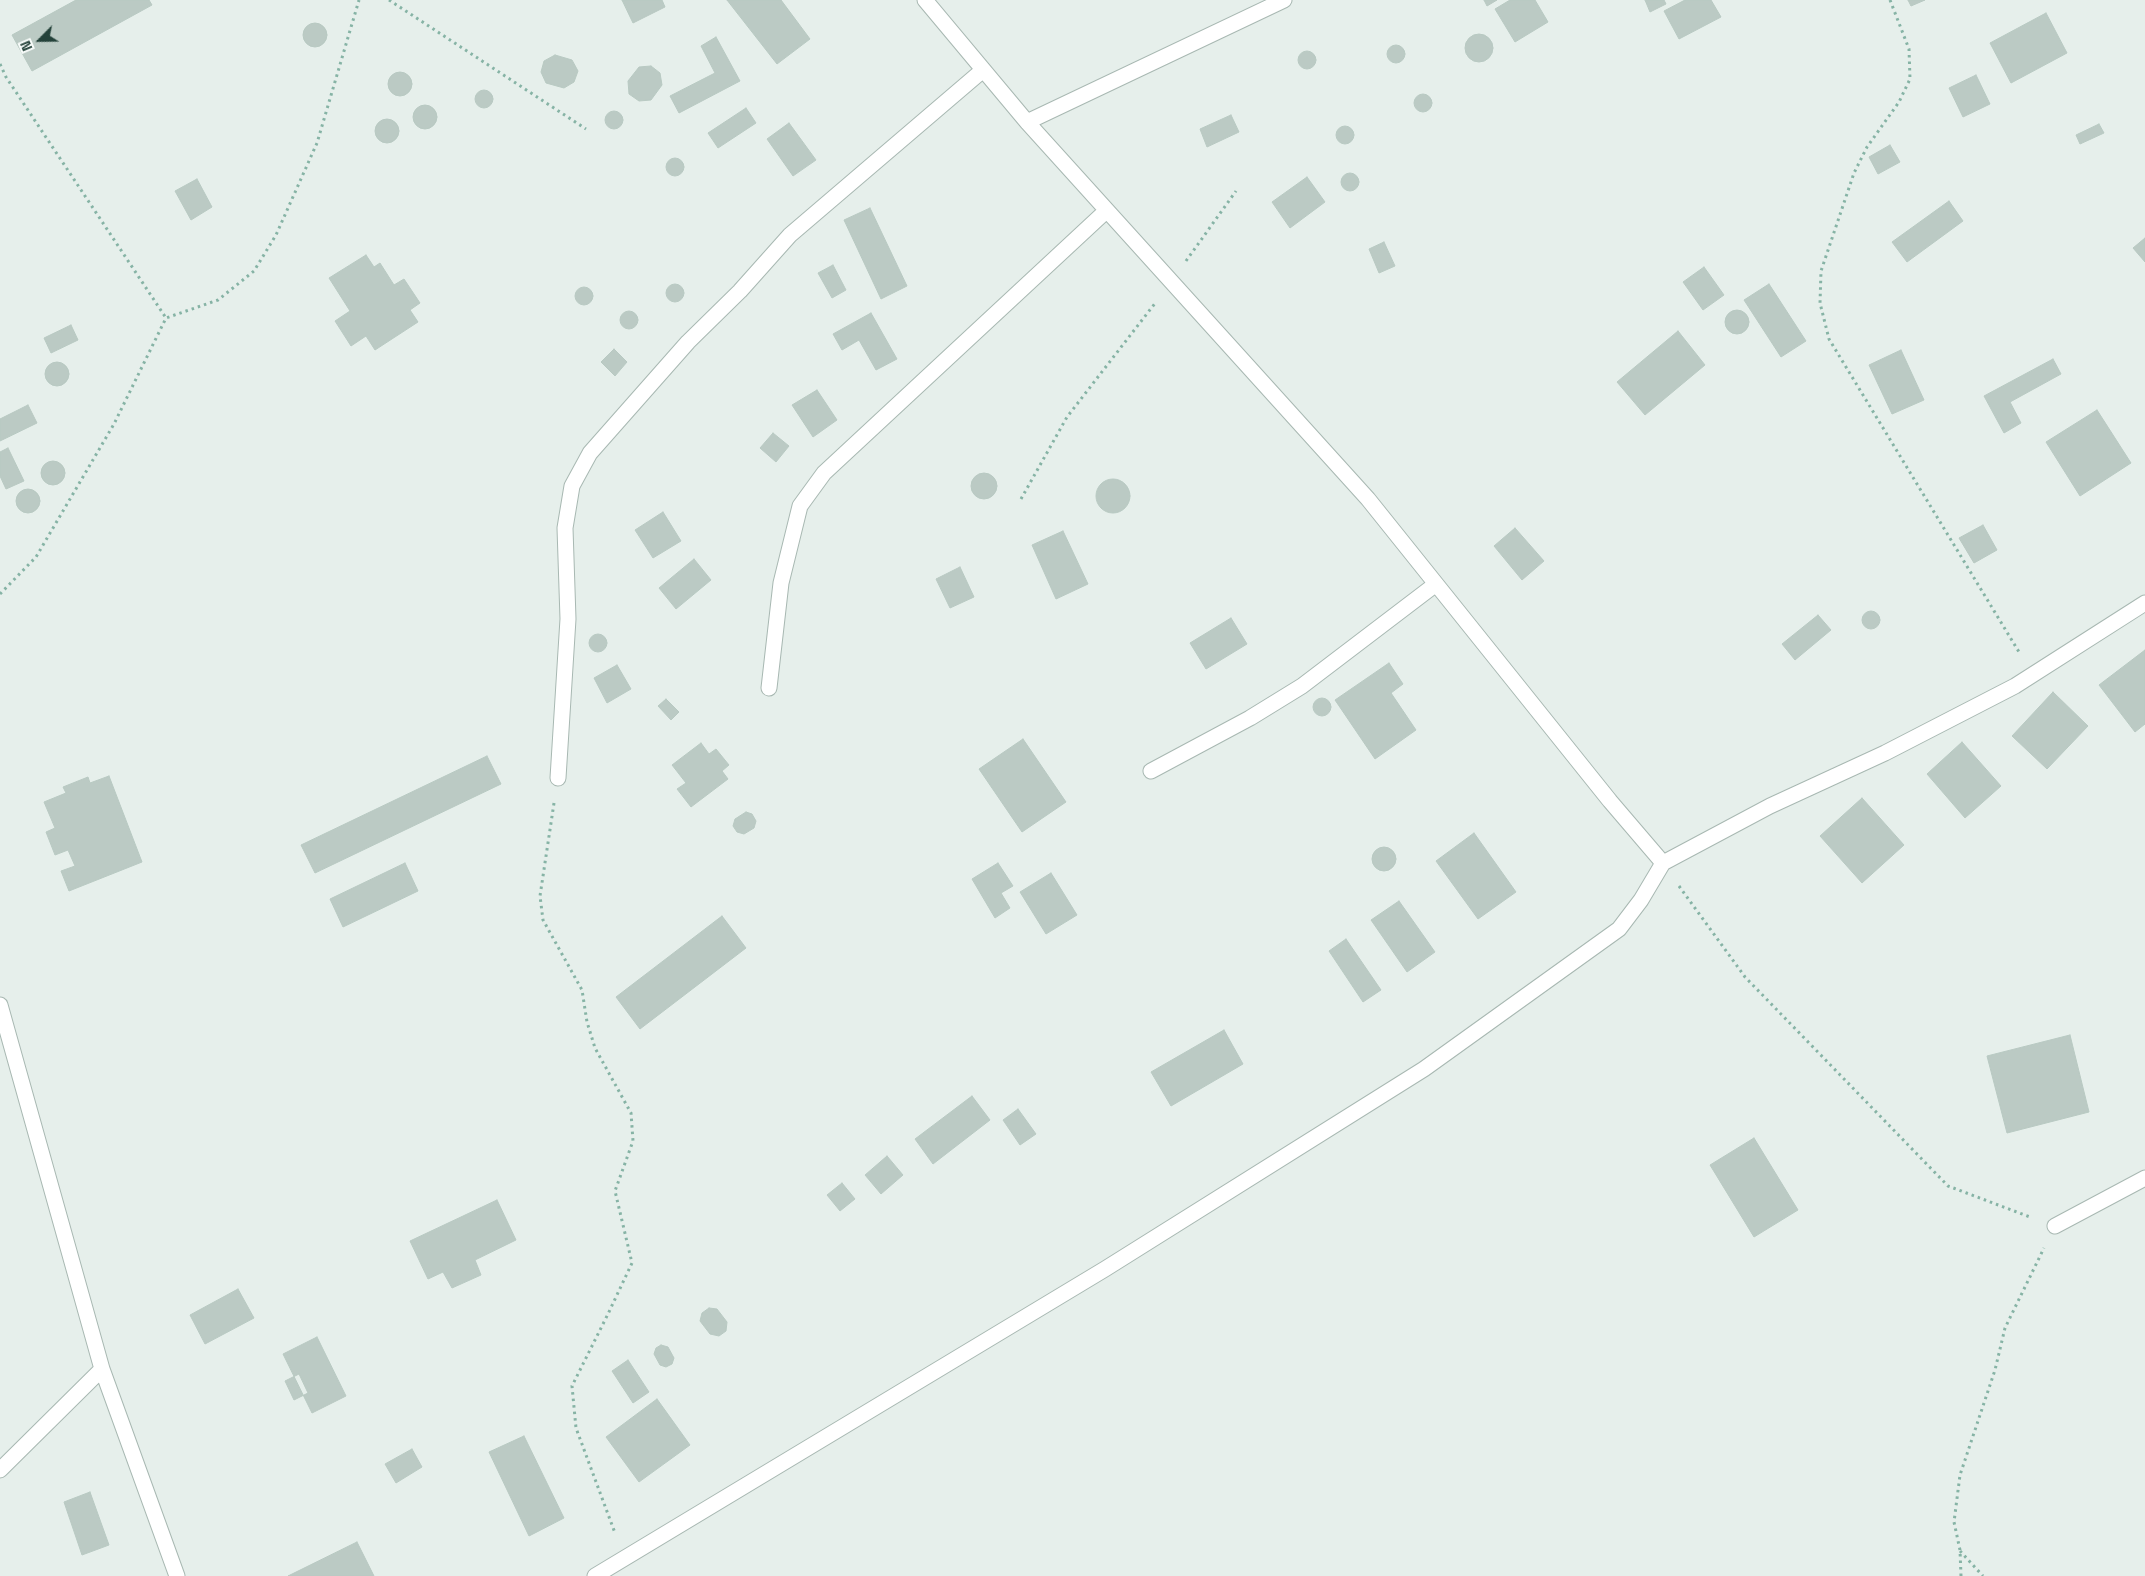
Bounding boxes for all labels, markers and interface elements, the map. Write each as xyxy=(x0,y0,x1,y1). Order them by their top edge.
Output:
north arrow xyxy=(15,15,65,65)
text: N xyxy=(16,38,36,54)

